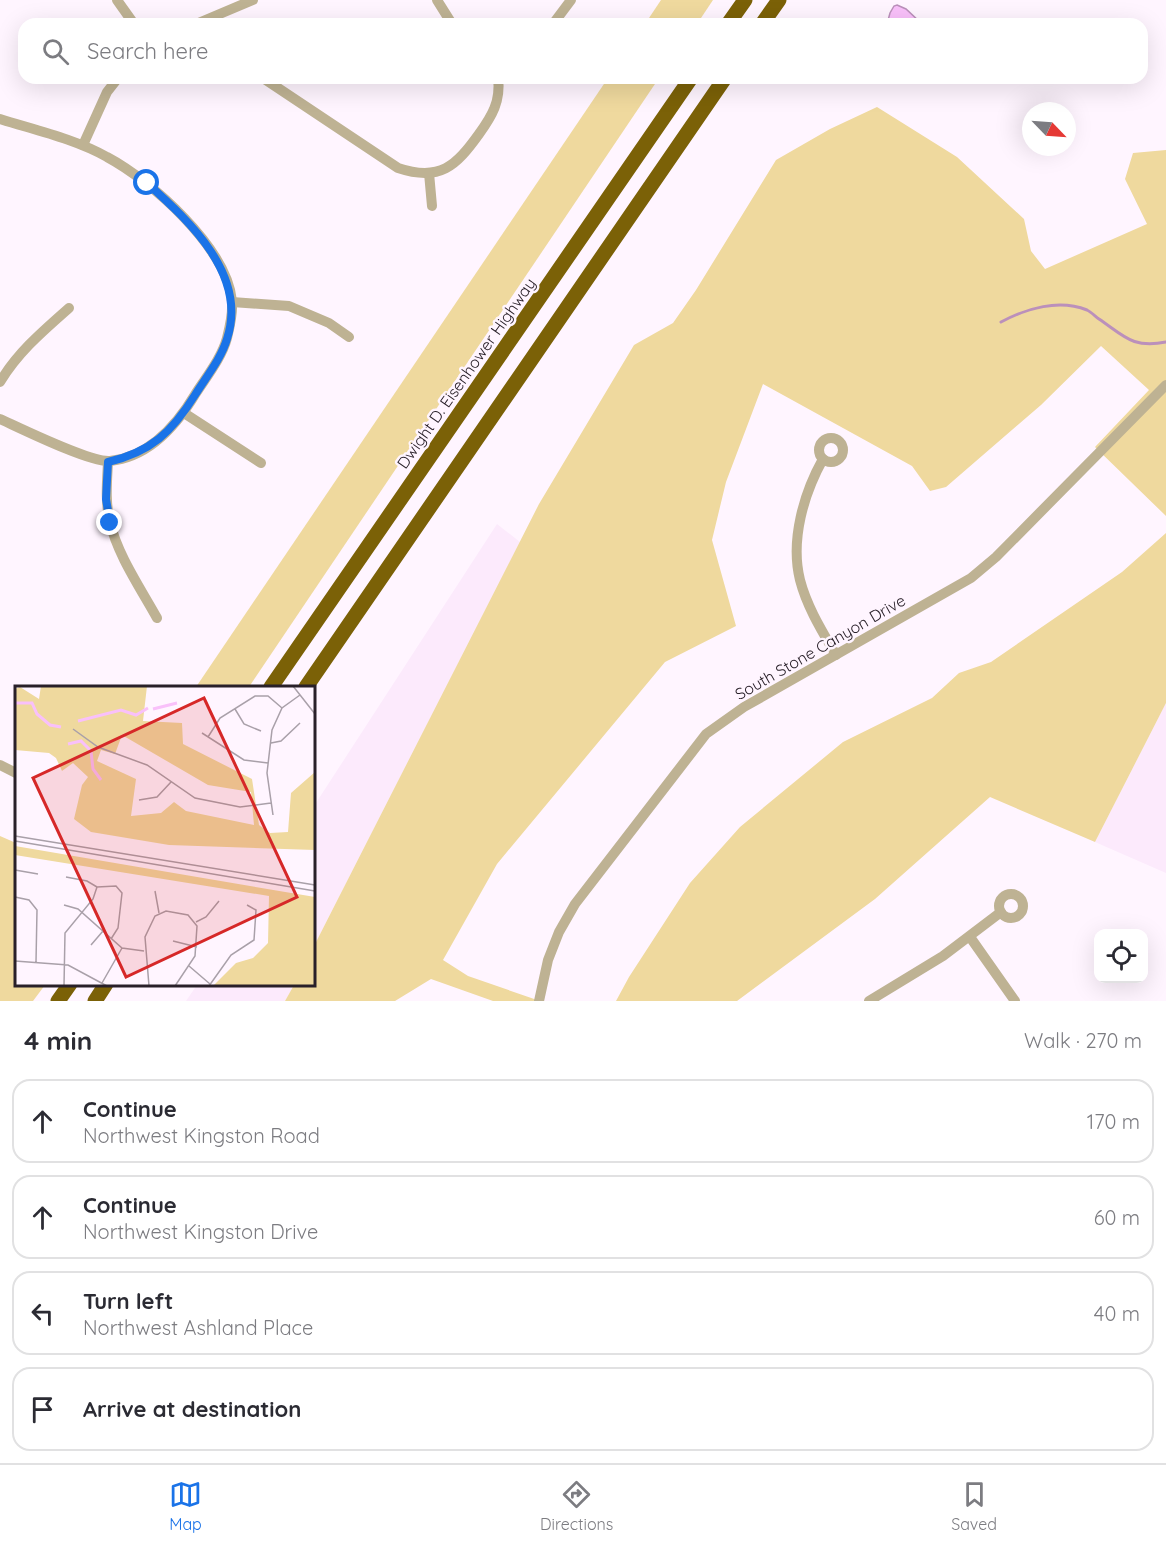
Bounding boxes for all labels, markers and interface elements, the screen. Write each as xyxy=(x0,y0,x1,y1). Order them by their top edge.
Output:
search box xyxy=(18,18,1148,84)
icon: search xyxy=(39,35,72,68)
text: Search here xyxy=(87,37,208,65)
north arrow xyxy=(1022,102,1076,156)
route start xyxy=(133,169,159,195)
street label: Dwight D. Eisenhower Highway xyxy=(392,274,540,472)
route end xyxy=(96,509,122,535)
street label: South Stone Canyon Drive xyxy=(731,590,909,704)
inset map xyxy=(15,686,315,986)
map controls xyxy=(1094,929,1148,983)
button: locate xyxy=(1094,929,1148,983)
text: 4 min xyxy=(24,1024,92,1057)
text: Walk · 270 m xyxy=(1024,1028,1142,1053)
text: Continue xyxy=(83,1095,177,1123)
icon: ahead xyxy=(26,1105,59,1138)
text: 170 m xyxy=(1087,1109,1140,1134)
text: Northwest Kingston Road xyxy=(83,1123,320,1148)
text: Continue xyxy=(83,1191,177,1219)
icon: ahead xyxy=(26,1201,59,1234)
text: 60 m xyxy=(1094,1205,1140,1230)
text: Northwest Kingston Drive xyxy=(83,1219,318,1244)
text: Turn left xyxy=(83,1287,173,1315)
icon: left xyxy=(26,1297,59,1330)
text: 40 m xyxy=(1094,1301,1140,1326)
text: Northwest Ashland Place xyxy=(83,1315,313,1340)
icon: arrive xyxy=(26,1393,59,1426)
text: Arrive at destination xyxy=(83,1395,301,1423)
tab: Map xyxy=(169,1478,202,1534)
tab: Directions xyxy=(540,1478,613,1534)
tab: Saved xyxy=(951,1478,997,1534)

